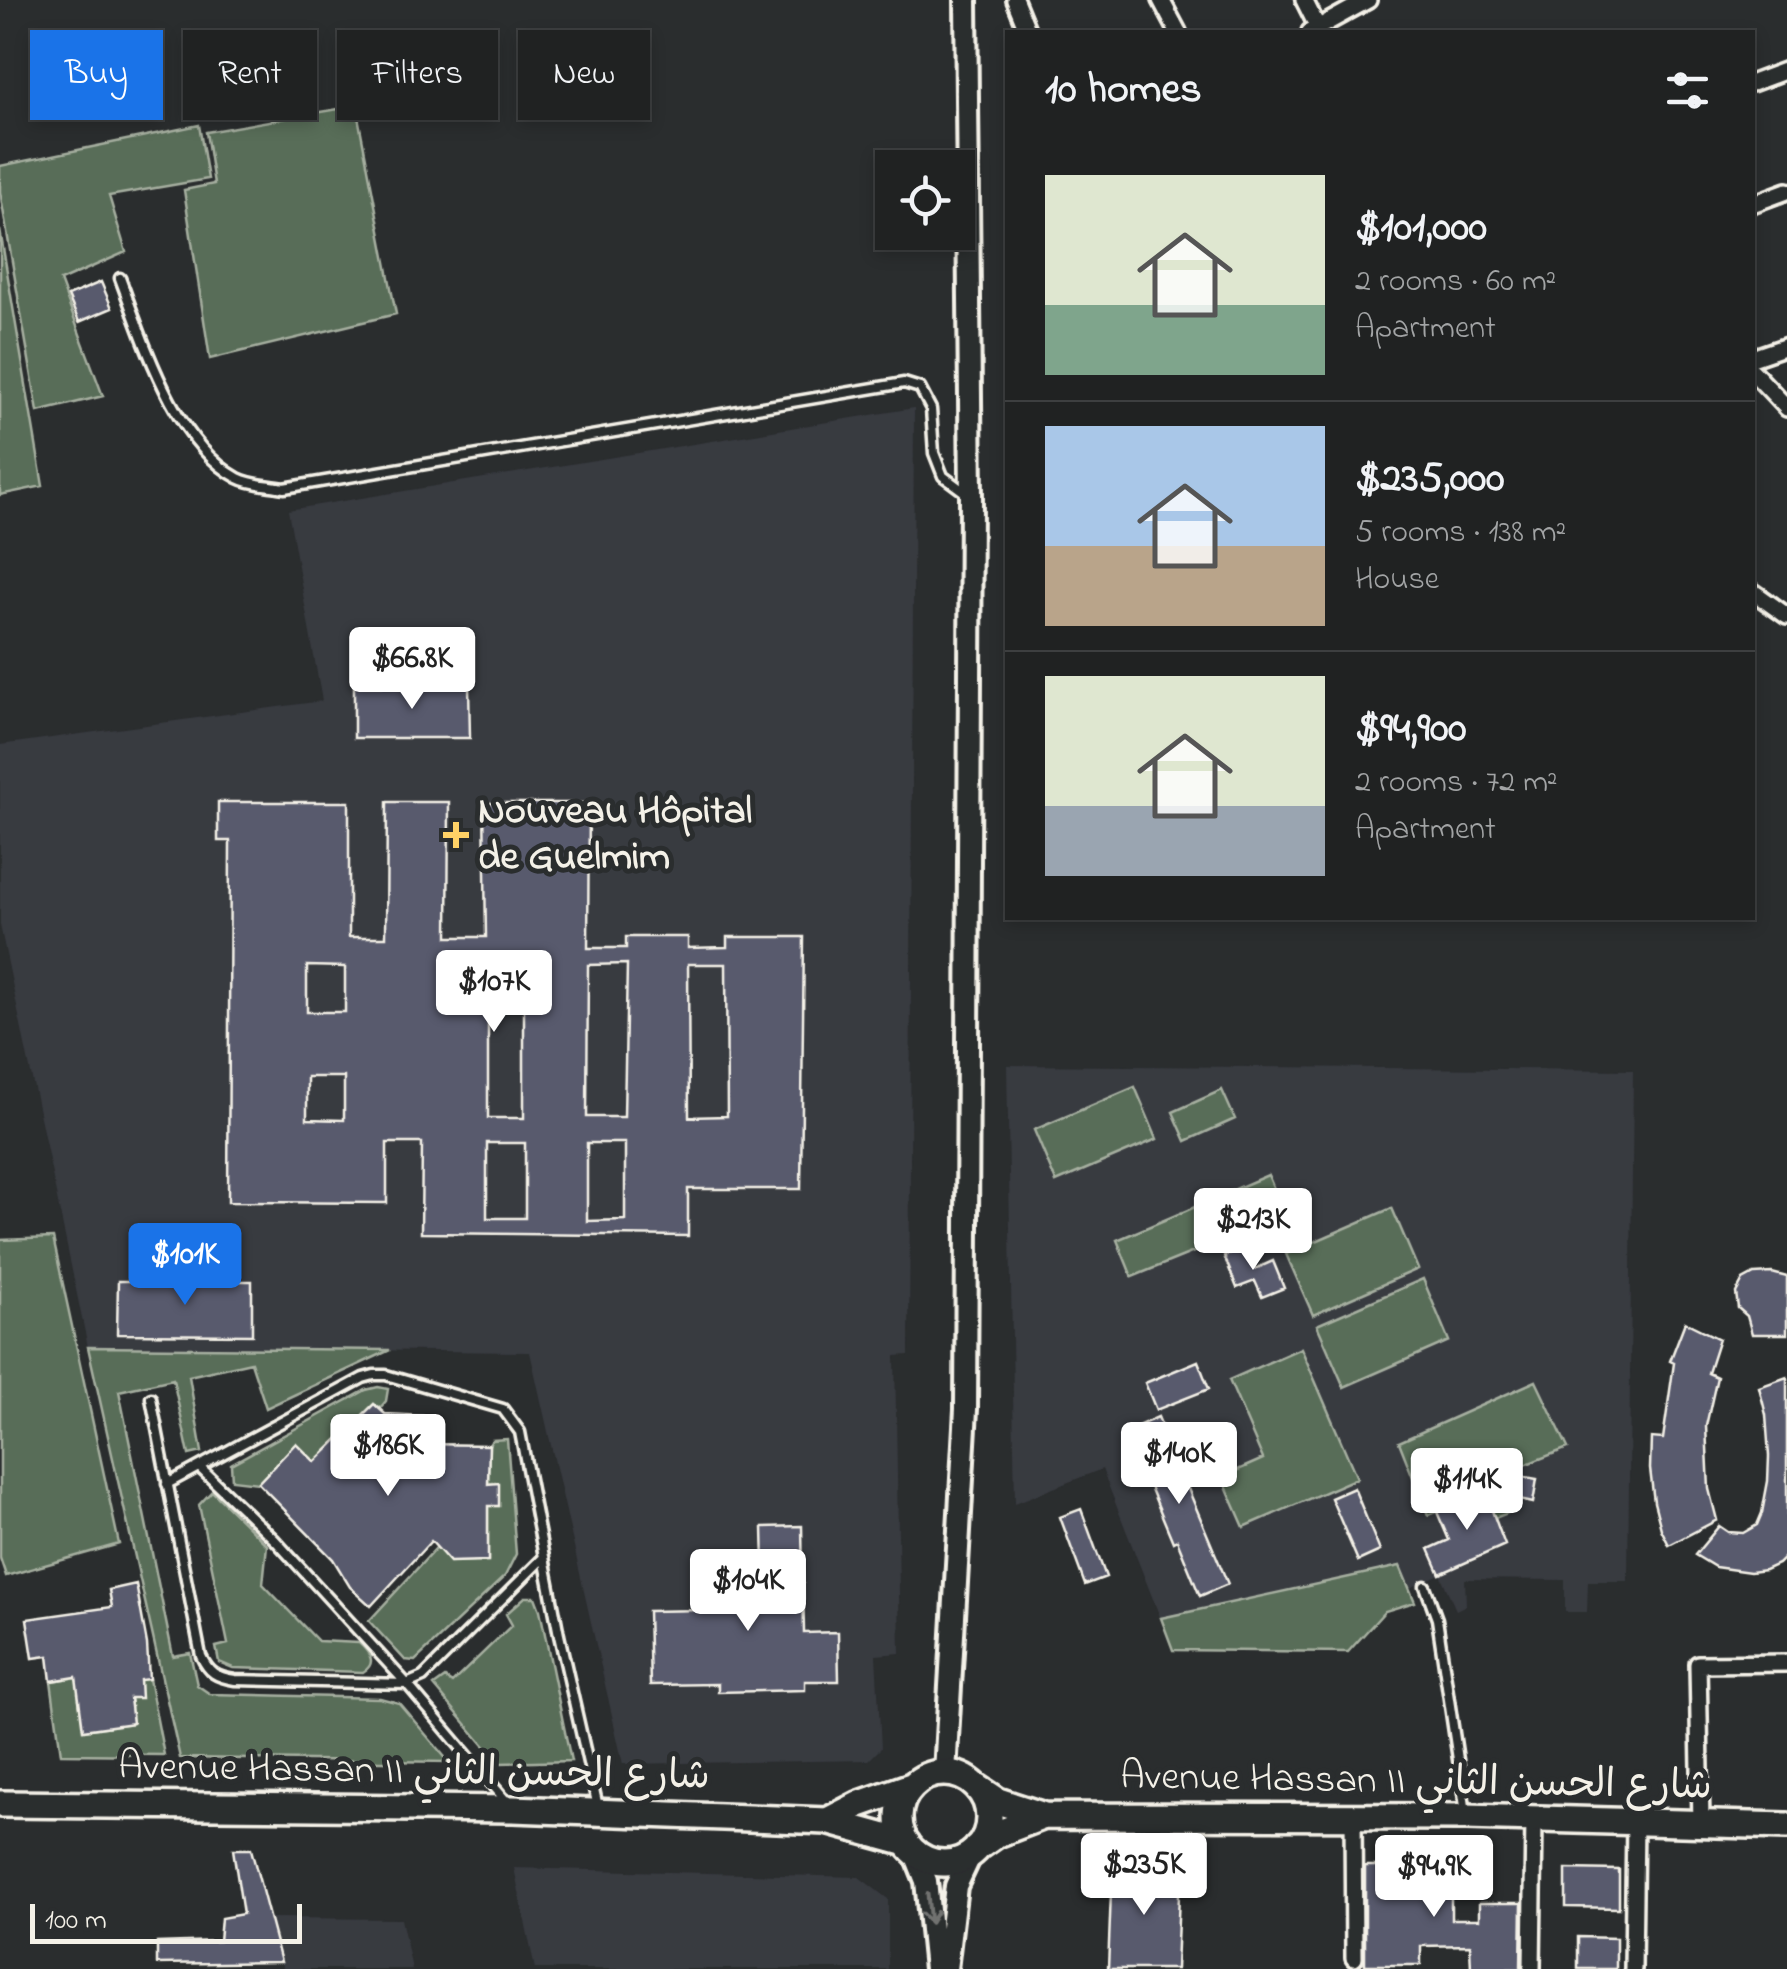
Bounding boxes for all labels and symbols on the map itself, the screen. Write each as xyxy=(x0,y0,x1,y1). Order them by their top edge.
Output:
pin: $66.8K xyxy=(331,627,493,712)
place label: Nouveau Hôpital de Guelmim xyxy=(478,783,752,888)
marker: Nouveau Hôpital de Guelmim xyxy=(443,822,469,848)
pin: $107K xyxy=(424,950,564,1035)
pin: $213K xyxy=(1183,1188,1323,1273)
pin: $101K xyxy=(115,1223,255,1308)
pin: $186K xyxy=(318,1414,458,1499)
pin: $140K xyxy=(1109,1422,1249,1507)
pin: $114K xyxy=(1397,1448,1537,1533)
pin: $104K xyxy=(678,1549,818,1634)
street label: Avenue Hassan II شارع الحسن الثاني xyxy=(118,1738,710,1809)
street label: Avenue Hassan II شارع الحسن الثاني xyxy=(1120,1748,1712,1819)
pin: $235K xyxy=(1074,1833,1214,1918)
pin: $94.9K xyxy=(1353,1835,1515,1920)
one-way arrow xyxy=(920,1893,939,1925)
scale bar xyxy=(30,1899,302,1944)

